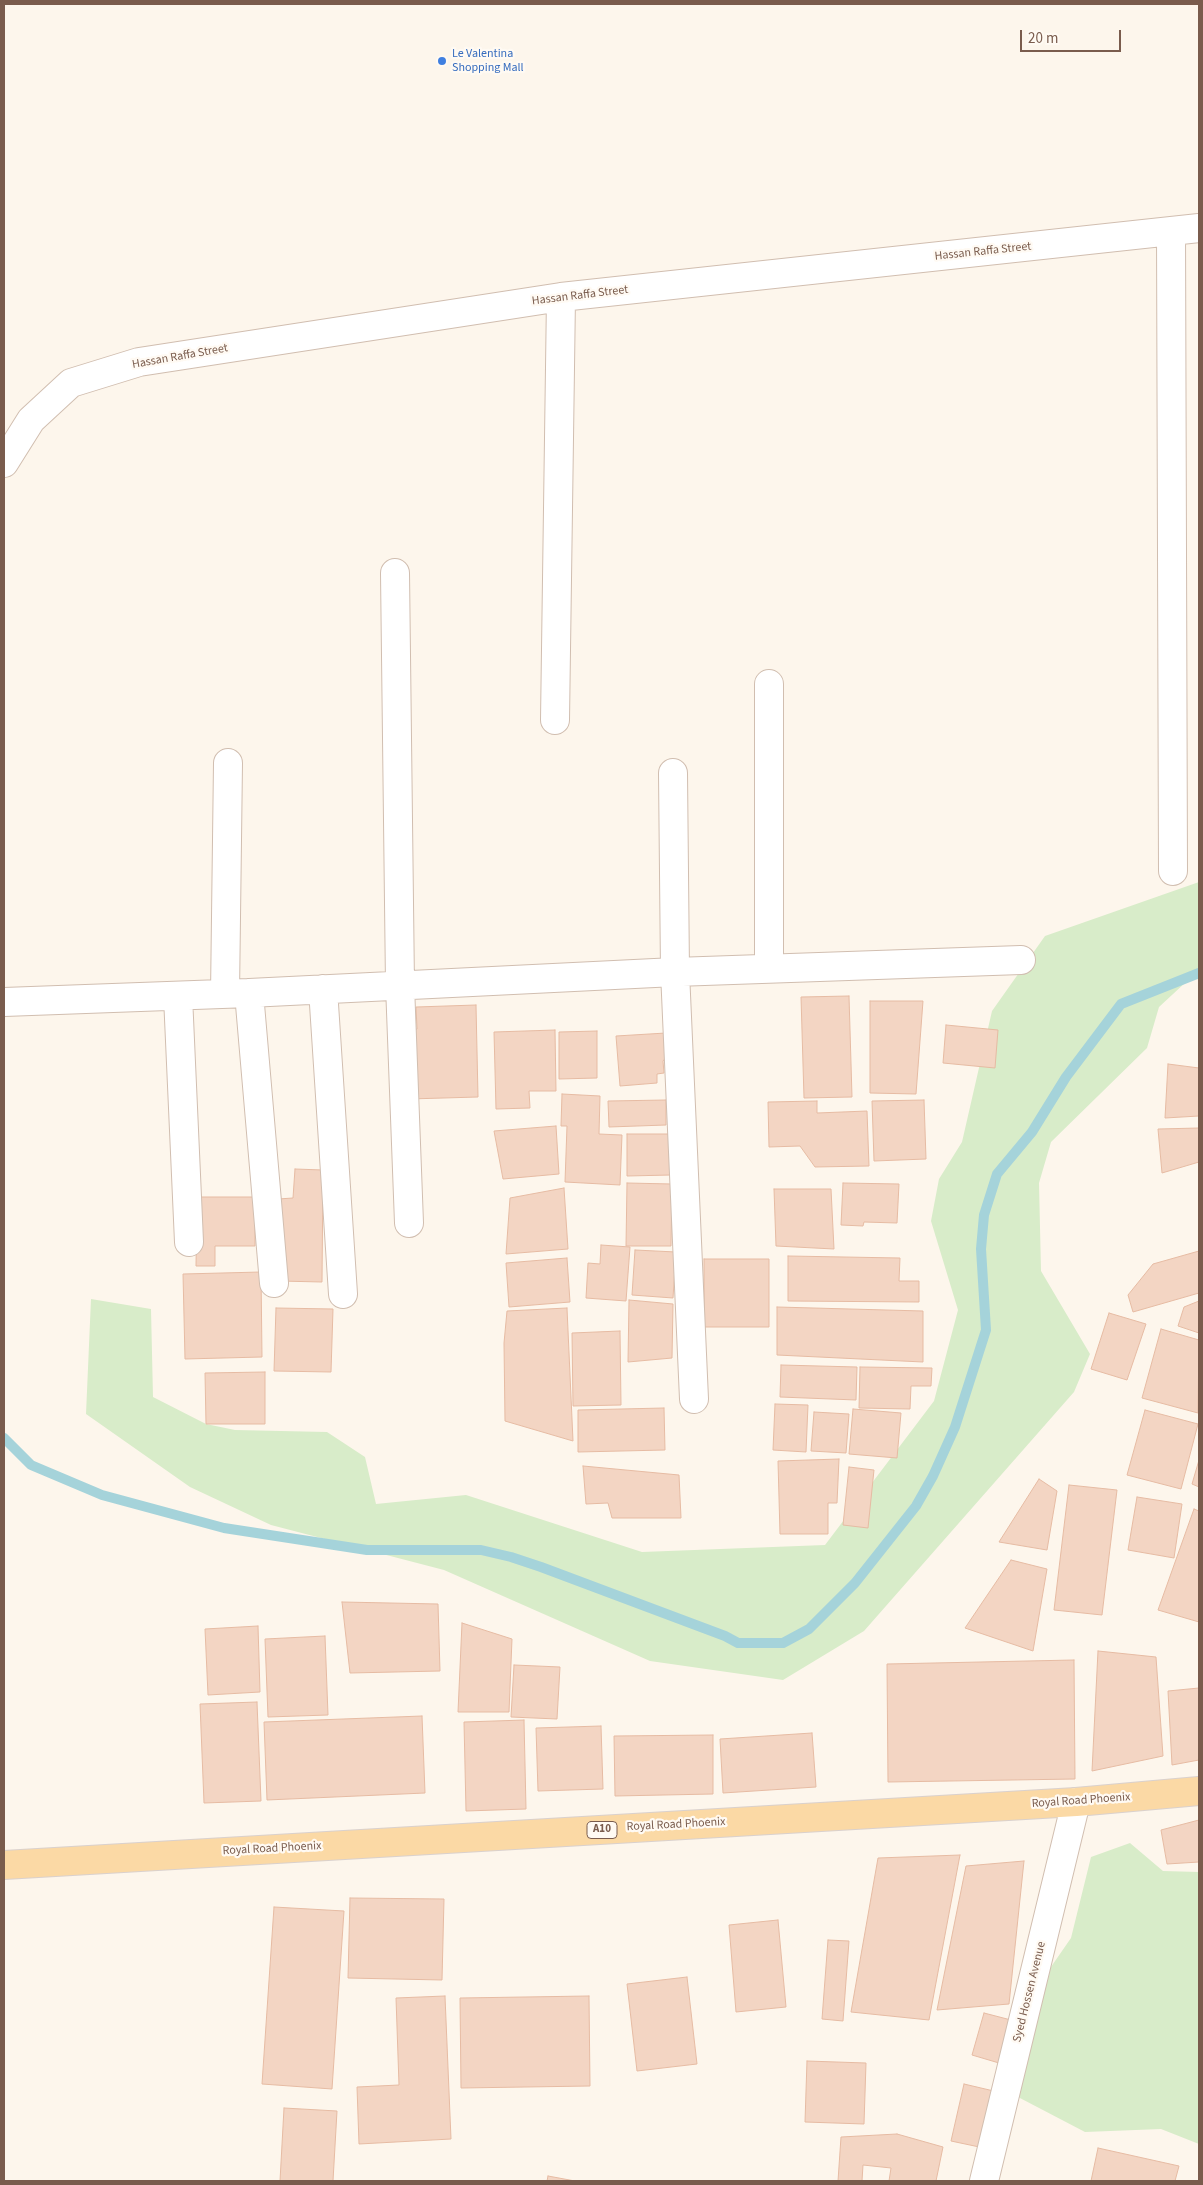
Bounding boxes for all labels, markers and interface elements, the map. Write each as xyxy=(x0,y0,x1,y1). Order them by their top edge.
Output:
scale bar xyxy=(1023,20,1124,52)
text: 20 m xyxy=(1028,28,1058,49)
place label: Le Valentina Shopping Mall xyxy=(452,47,524,75)
marker: Le Valentina Shopping Mall xyxy=(436,55,448,67)
street label: Hassan Raffa Street xyxy=(934,240,1032,264)
street label: Hassan Raffa Street xyxy=(531,283,629,309)
street label: Hassan Raffa Street xyxy=(131,341,229,373)
street label: Royal Road Phoenix xyxy=(1031,1790,1131,1812)
street label: Royal Road Phoenix xyxy=(626,1815,726,1835)
road number: A10 xyxy=(587,1822,617,1838)
street label: Royal Road Phoenix xyxy=(222,1839,322,1859)
street label: Syed Hossen Avenue xyxy=(1011,1940,1049,2044)

